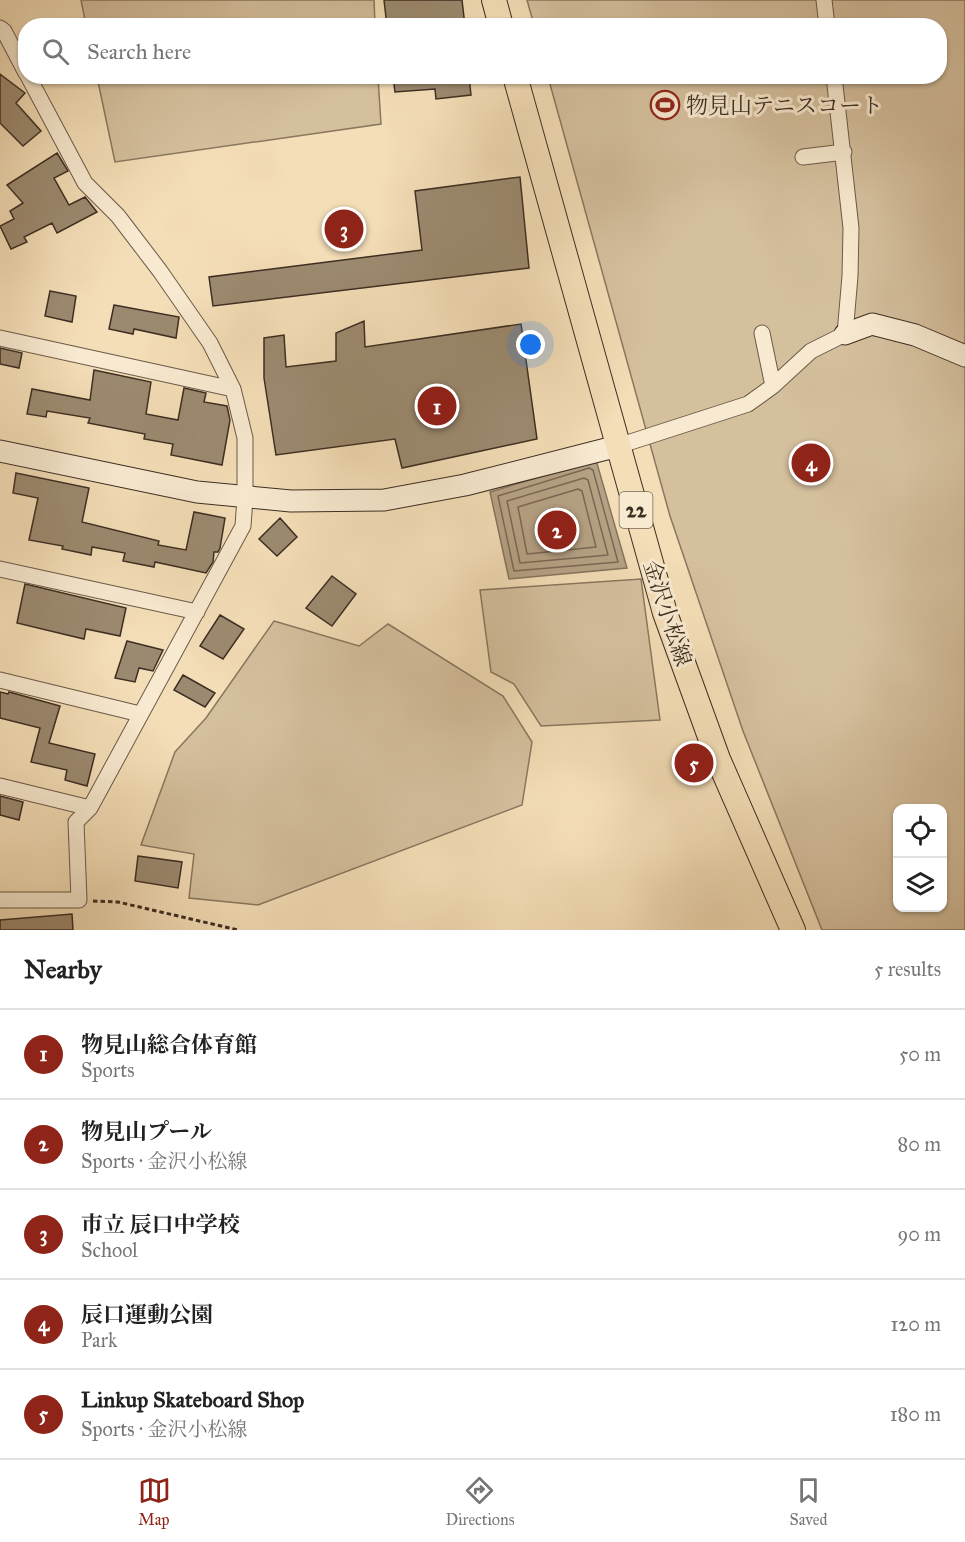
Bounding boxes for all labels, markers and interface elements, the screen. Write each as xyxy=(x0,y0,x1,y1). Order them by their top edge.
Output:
search box xyxy=(18,18,947,84)
icon: search xyxy=(39,35,72,68)
text: Search here xyxy=(87,38,191,65)
sports icon: 物見山テニスコート xyxy=(649,89,681,121)
place label: 物見山テニスコート xyxy=(686,92,883,119)
pin: 3 xyxy=(324,206,364,252)
your location xyxy=(516,330,545,359)
pin: 1 xyxy=(418,384,456,428)
pin: 4 xyxy=(792,440,830,486)
road number: 22 xyxy=(620,492,652,528)
pin: 2 xyxy=(538,508,576,552)
street label: 金沢小松線 xyxy=(638,557,697,670)
pin: 5 xyxy=(674,740,714,786)
map controls xyxy=(893,804,947,912)
button: locate xyxy=(893,804,947,858)
button: layers xyxy=(893,858,947,912)
text: Nearby xyxy=(24,953,102,985)
text: 5 results xyxy=(874,957,941,981)
text: 物見山総合体育館 xyxy=(81,1031,257,1058)
text: 1 xyxy=(40,1042,47,1066)
text: 50 m xyxy=(899,1042,941,1066)
text: Sports xyxy=(81,1058,135,1082)
text: 物見山プール xyxy=(81,1118,212,1145)
text: 2 xyxy=(39,1132,48,1156)
text: 80 m xyxy=(898,1132,941,1156)
text: Sports · 金沢小松線 xyxy=(81,1149,248,1173)
text: 市立 辰口中学校 xyxy=(81,1211,240,1238)
text: 3 xyxy=(40,1222,48,1246)
text: 90 m xyxy=(898,1222,941,1246)
text: School xyxy=(81,1238,138,1262)
text: 辰口運動公園 xyxy=(81,1301,213,1328)
text: 4 xyxy=(38,1312,49,1336)
text: 120 m xyxy=(890,1312,941,1336)
text: Park xyxy=(81,1328,117,1352)
text: Linkup Skateboard Shop xyxy=(81,1386,304,1413)
text: 5 xyxy=(39,1402,48,1426)
text: 180 m xyxy=(890,1402,941,1426)
text: Sports · 金沢小松線 xyxy=(81,1417,248,1441)
tab: Map xyxy=(138,1474,171,1529)
tab: Directions xyxy=(446,1474,514,1529)
tab: Saved xyxy=(789,1474,827,1529)

